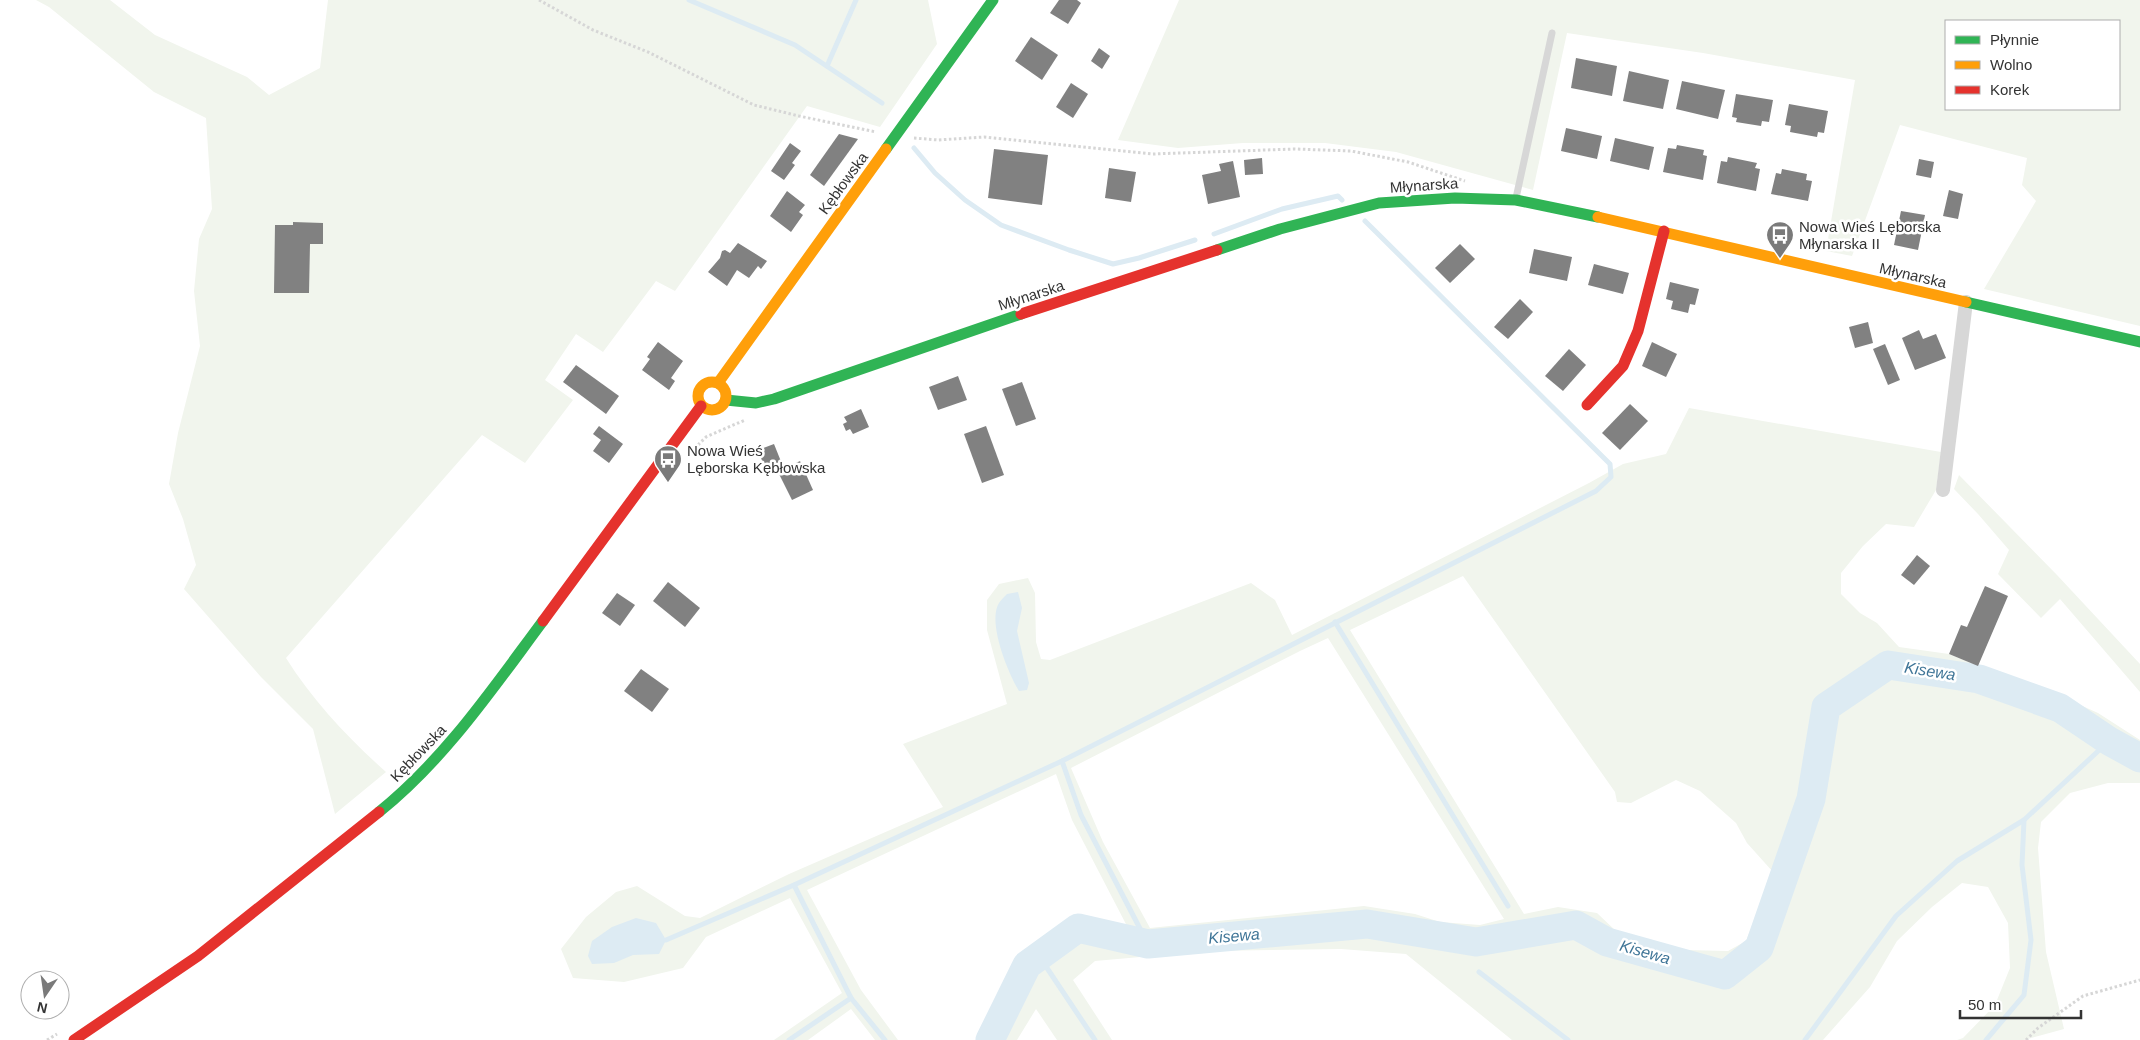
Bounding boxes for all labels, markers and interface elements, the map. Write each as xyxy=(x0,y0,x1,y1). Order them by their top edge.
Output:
legend xyxy=(1945,20,2120,110)
text: Płynnie xyxy=(1990,31,2039,48)
text: Wolno xyxy=(1990,56,2032,73)
text: Korek xyxy=(1990,81,2030,98)
street label: Kębłowska xyxy=(815,148,872,217)
street label: Młynarska xyxy=(1389,174,1459,196)
place label: Nowa Wieś Lęborska Młynarska II xyxy=(1799,218,1941,252)
bus stop icon: Nowa Wieś Lęborska Młynarska II xyxy=(1765,220,1795,259)
street label: Młynarska xyxy=(1878,259,1949,291)
street label: Młynarska xyxy=(996,276,1067,314)
place label: Nowa Wieś Lęborska Kębłowska xyxy=(687,442,826,476)
bus stop icon: Nowa Wieś Lęborska Kębłowska xyxy=(653,444,683,483)
water label: Kisewa xyxy=(1903,659,1957,683)
street label: Kębłowska xyxy=(387,721,450,785)
water label: Kisewa xyxy=(1208,925,1261,947)
water label: Kisewa xyxy=(1618,937,1672,967)
north arrow xyxy=(20,970,70,1020)
scale bar xyxy=(1960,988,2081,1020)
text: 50 m xyxy=(1968,996,2001,1013)
text: N xyxy=(35,999,49,1017)

